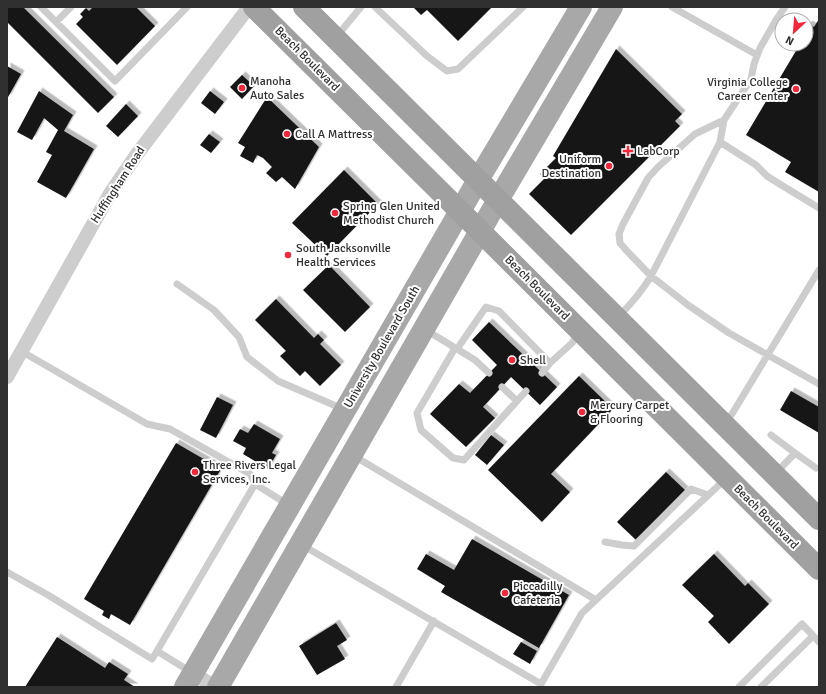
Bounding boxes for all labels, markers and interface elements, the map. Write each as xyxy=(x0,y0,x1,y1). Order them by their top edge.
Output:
north arrow xyxy=(774,12,814,52)
street label: Beach Boulevard xyxy=(271,23,343,95)
text: N xyxy=(784,33,796,48)
place label: Manoha Auto Sales xyxy=(250,74,304,103)
place label: Virginia College Career Center xyxy=(707,75,789,104)
marker: Manoha Auto Sales xyxy=(237,83,247,93)
marker: Virginia College Career Center xyxy=(791,84,801,94)
place label: Call A Mattress xyxy=(295,127,373,142)
marker: Call A Mattress xyxy=(282,129,292,139)
street label: Huffingham Road xyxy=(88,144,148,226)
place label: LabCorp xyxy=(637,144,680,159)
marker: LabCorp xyxy=(622,145,634,157)
place label: Uniform Destination xyxy=(542,152,601,181)
marker: Uniform Destination xyxy=(604,161,614,171)
place label: Spring Glen United Methodist Church xyxy=(343,199,440,228)
marker: Spring Glen United Methodist Church xyxy=(330,208,340,218)
place label: South Jacksonville Health Services xyxy=(296,241,391,270)
marker: South Jacksonville Health Services xyxy=(283,250,293,260)
street label: Beach Boulevard xyxy=(501,252,573,324)
street label: University Boulevard South xyxy=(341,283,423,411)
place label: Shell xyxy=(520,353,547,368)
marker: Shell xyxy=(507,355,517,365)
place label: Mercury Carpet & Flooring xyxy=(590,398,669,427)
marker: Mercury Carpet & Flooring xyxy=(577,407,587,417)
place label: Three Rivers Legal Services, Inc. xyxy=(203,458,297,487)
marker: Three Rivers Legal Services, Inc. xyxy=(190,467,200,477)
street label: Beach Boulevard xyxy=(730,481,802,553)
place label: Piccadilly Cafeteria xyxy=(513,579,563,608)
marker: Piccadilly Cafeteria xyxy=(500,588,510,598)

